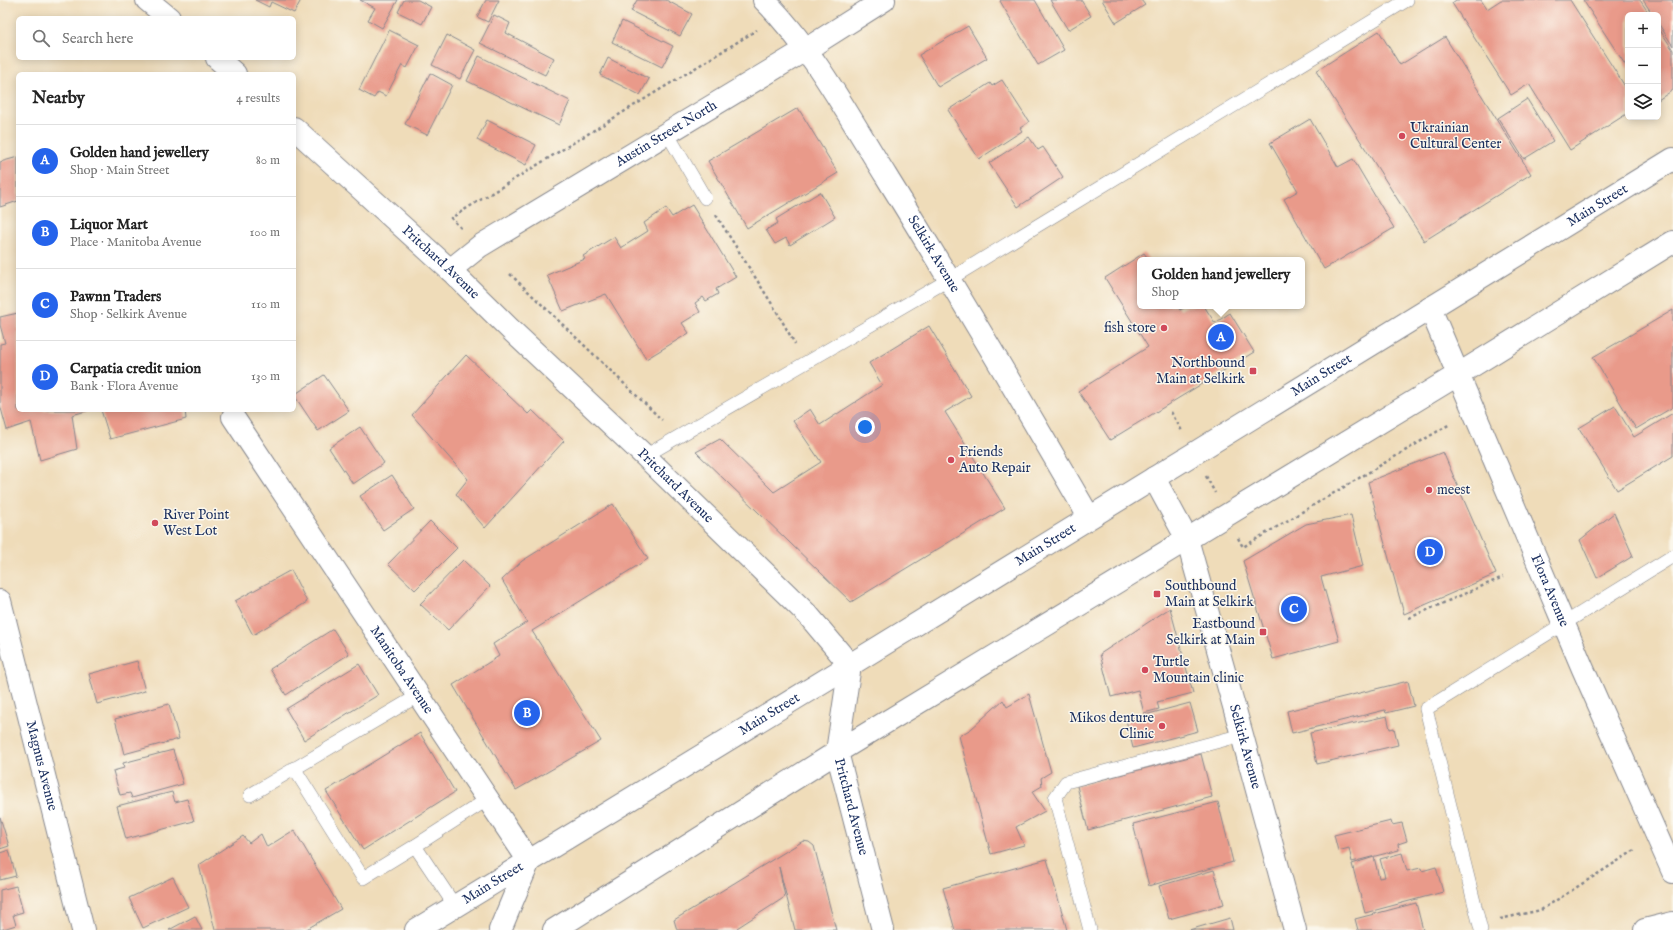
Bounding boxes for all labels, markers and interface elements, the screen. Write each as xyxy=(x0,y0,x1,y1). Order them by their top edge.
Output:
map controls xyxy=(1625,12,1661,120)
button: + xyxy=(1625,12,1661,48)
search box xyxy=(16,16,296,60)
icon: search xyxy=(30,27,52,49)
text: Search here xyxy=(62,29,133,48)
button: − xyxy=(1625,48,1661,84)
button: layers xyxy=(1625,84,1661,120)
text: Nearby xyxy=(32,88,85,109)
text: 4 results xyxy=(236,90,280,107)
street label: Austin Street North xyxy=(611,96,721,172)
place label: Ukrainian Cultural Center xyxy=(1410,119,1501,153)
marker: Ukrainian Cultural Center xyxy=(1397,131,1407,141)
text: Golden hand jewellery xyxy=(70,143,209,162)
text: A xyxy=(41,152,49,169)
text: 80 m xyxy=(256,152,280,169)
text: Shop · Main Street xyxy=(70,162,170,179)
street label: Main Street xyxy=(1564,180,1631,231)
street label: Selkirk Avenue xyxy=(903,212,964,296)
text: Liquor Mart xyxy=(70,215,148,234)
street label: Pritchard Avenue xyxy=(398,222,484,303)
text: B xyxy=(41,224,49,241)
text: 100 m xyxy=(250,224,280,241)
text: Place · Manitoba Avenue xyxy=(70,234,202,251)
popup xyxy=(1137,257,1305,309)
text: Golden hand jewellery xyxy=(1152,265,1290,284)
text: Shop xyxy=(1152,284,1179,301)
text: Pawnn Traders xyxy=(70,287,161,306)
text: C xyxy=(40,296,50,313)
text: 110 m xyxy=(251,296,280,313)
text: Shop · Selkirk Avenue xyxy=(70,306,187,323)
place label: fish store xyxy=(1104,319,1157,337)
pin: A xyxy=(1208,322,1234,352)
marker: fish store xyxy=(1159,323,1169,333)
street label: Main Street xyxy=(1288,349,1355,401)
place label: Northbound Main at Selkirk xyxy=(1156,354,1246,388)
text: Carpatia credit union xyxy=(70,359,201,378)
marker: Northbound Main at Selkirk xyxy=(1248,366,1258,376)
text: D xyxy=(40,368,50,385)
text: 130 m xyxy=(251,368,280,385)
text: Bank · Flora Avenue xyxy=(70,378,178,395)
your location xyxy=(855,417,875,437)
place label: Friends Auto Repair xyxy=(958,443,1031,477)
street label: Pritchard Avenue xyxy=(633,444,718,527)
marker: Friends Auto Repair xyxy=(946,455,956,465)
place label: meest xyxy=(1437,481,1471,499)
marker: meest xyxy=(1424,485,1434,495)
place label: River Point West Lot xyxy=(163,506,229,540)
marker: River Point West Lot xyxy=(150,518,160,528)
street label: Main Street xyxy=(1012,519,1079,570)
pin: D xyxy=(1417,537,1443,567)
street label: Flora Avenue xyxy=(1526,552,1573,630)
place label: Southbound Main at Selkirk xyxy=(1165,577,1254,611)
marker: Southbound Main at Selkirk xyxy=(1152,589,1162,599)
pin: C xyxy=(1281,594,1307,624)
place label: Eastbound Selkirk at Main xyxy=(1166,615,1256,649)
street label: Manitoba Avenue xyxy=(366,622,438,718)
marker: Eastbound Selkirk at Main xyxy=(1258,627,1268,637)
place label: Turtle Mountain clinic xyxy=(1153,653,1244,687)
marker: Turtle Mountain clinic xyxy=(1140,665,1150,675)
street label: Main Street xyxy=(735,689,803,740)
pin: B xyxy=(514,698,540,728)
street label: Selkirk Avenue xyxy=(1225,702,1265,792)
place label: Mikos denture Clinic xyxy=(1069,709,1155,743)
street label: Magnus Avenue xyxy=(22,719,62,813)
marker: Mikos denture Clinic xyxy=(1157,721,1167,731)
street label: Pritchard Avenue xyxy=(830,756,872,858)
street label: Main Street xyxy=(459,858,527,909)

